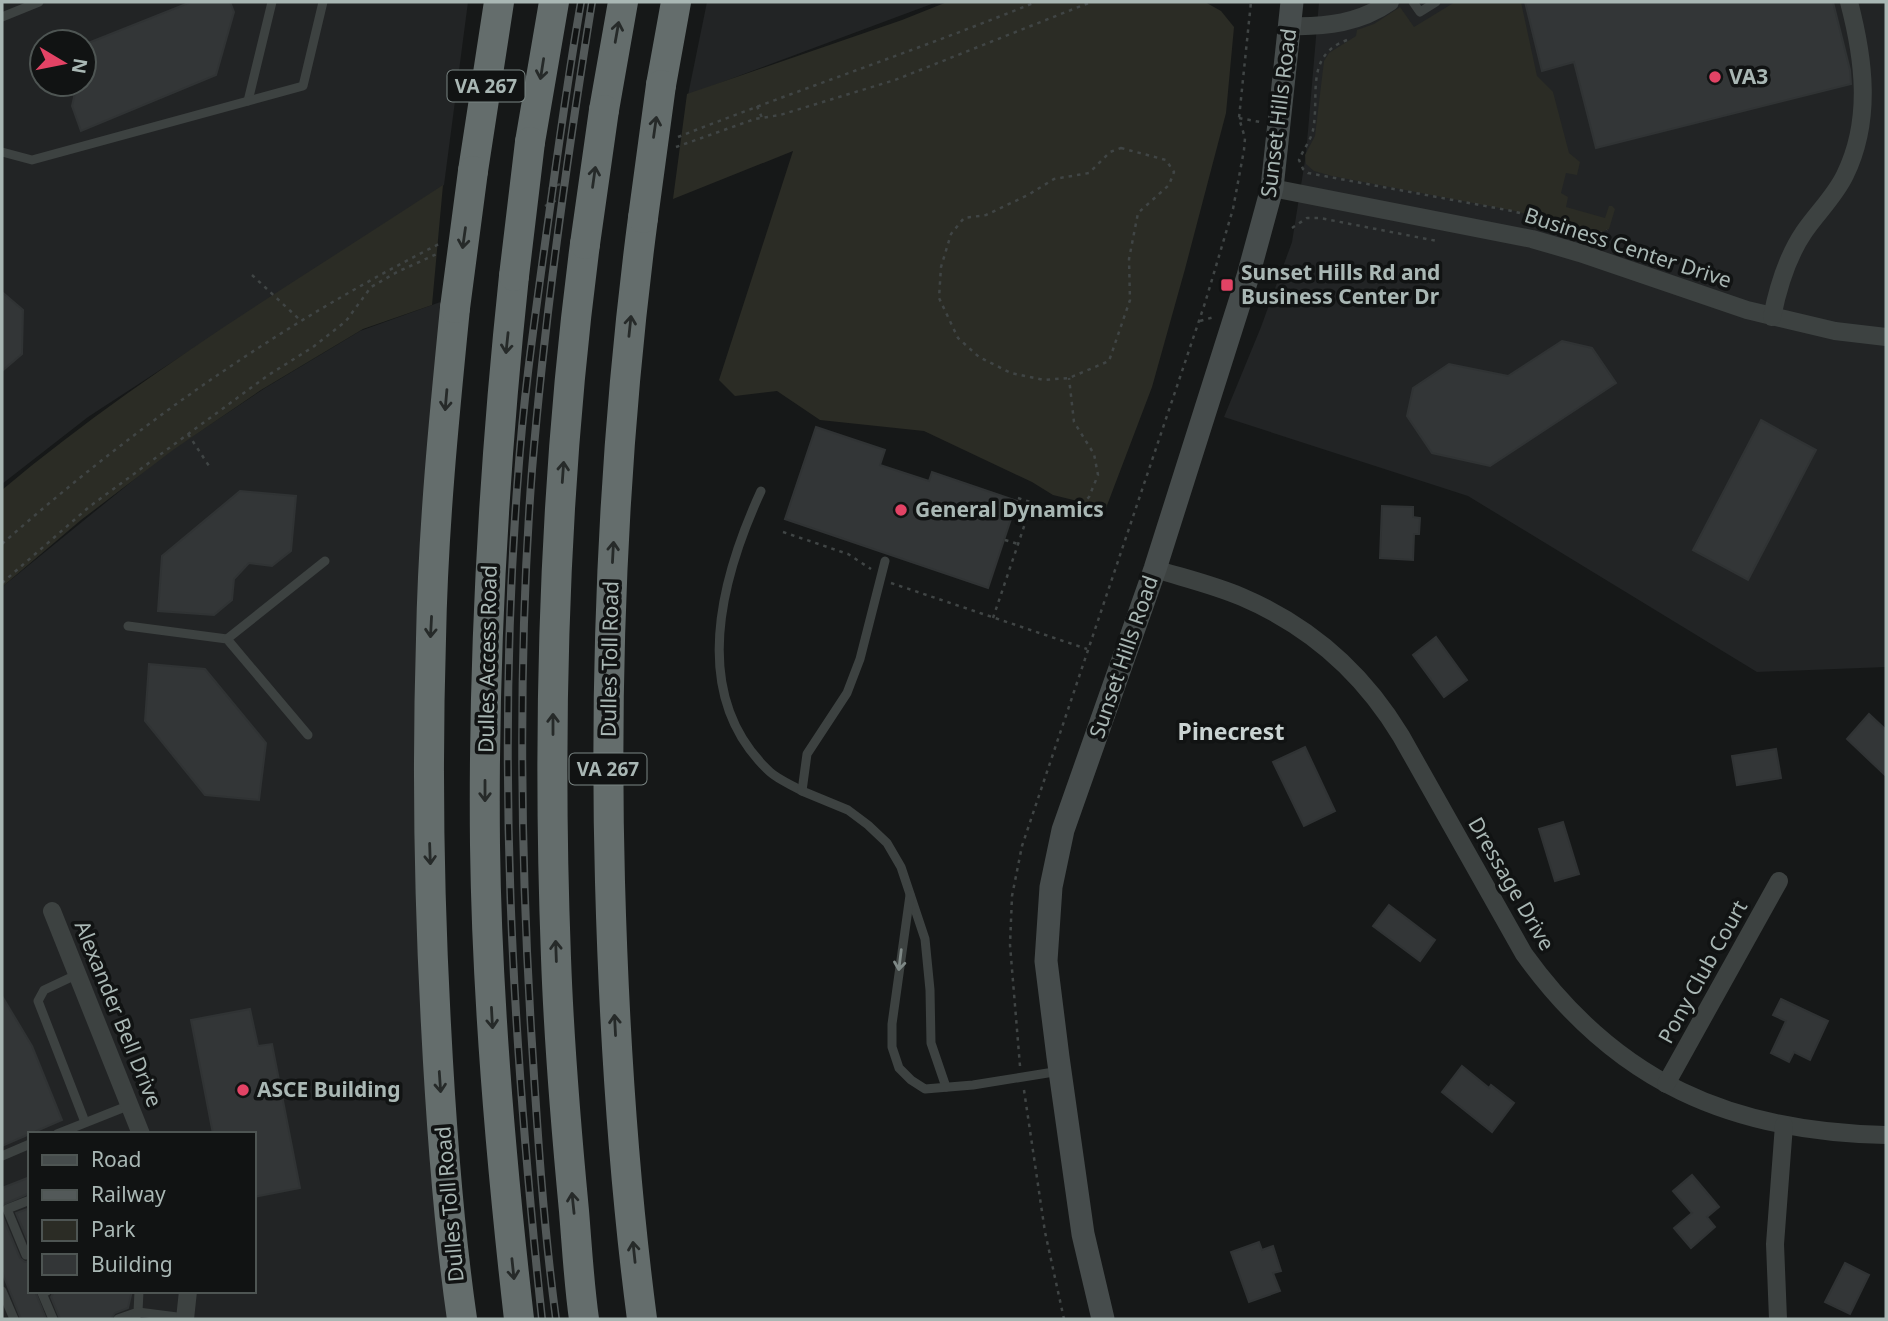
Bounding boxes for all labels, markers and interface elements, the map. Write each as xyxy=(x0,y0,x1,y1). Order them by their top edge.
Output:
one-way arrow xyxy=(611,21,624,44)
street label: Sunset Hills Road xyxy=(1254,27,1302,199)
north arrow xyxy=(28,28,98,98)
text: N xyxy=(66,56,94,76)
one-way arrow xyxy=(535,57,548,80)
place label: VA3 xyxy=(1729,62,1768,90)
marker: VA3 xyxy=(1707,69,1723,85)
road number: VA 267 xyxy=(448,71,524,102)
one-way arrow xyxy=(649,116,662,139)
one-way arrow xyxy=(588,166,601,189)
street label: Business Center Drive xyxy=(1521,200,1735,294)
one-way arrow xyxy=(457,227,470,249)
place label: Sunset Hills Rd and Business Center Dr xyxy=(1241,258,1440,310)
marker: Sunset Hills Rd and Business Center Dr xyxy=(1219,277,1235,293)
one-way arrow xyxy=(624,315,637,337)
one-way arrow xyxy=(500,332,513,354)
one-way arrow xyxy=(439,388,452,411)
one-way arrow xyxy=(557,461,570,484)
place label: General Dynamics xyxy=(915,495,1104,523)
marker: General Dynamics xyxy=(893,502,909,518)
one-way arrow xyxy=(606,541,619,564)
street label: Dulles Access Road xyxy=(471,565,503,753)
street label: Sunset Hills Road xyxy=(1082,572,1164,742)
street label: Dulles Toll Road xyxy=(594,581,624,737)
one-way arrow xyxy=(425,615,438,638)
one-way arrow xyxy=(546,713,560,736)
district label: Pinecrest xyxy=(1178,715,1284,747)
road number: VA 267 xyxy=(570,754,646,784)
one-way arrow xyxy=(478,779,492,802)
street label: Dressage Drive xyxy=(1462,812,1561,955)
one-way arrow xyxy=(423,843,436,866)
street label: Pony Club Court xyxy=(1651,894,1753,1048)
street label: Alexander Bell Drive xyxy=(69,916,169,1111)
one-way arrow xyxy=(549,940,562,963)
one-way arrow xyxy=(894,948,907,971)
one-way arrow xyxy=(485,1006,498,1029)
one-way arrow xyxy=(609,1014,622,1037)
one-way arrow xyxy=(433,1070,446,1093)
place label: ASCE Building xyxy=(257,1075,400,1103)
marker: ASCE Building xyxy=(235,1082,251,1098)
street label: Dulles Toll Road xyxy=(428,1125,470,1283)
legend xyxy=(28,1132,256,1293)
text: Road xyxy=(91,1145,141,1173)
text: Railway xyxy=(91,1180,166,1208)
one-way arrow xyxy=(566,1192,579,1214)
text: Park xyxy=(91,1215,136,1243)
one-way arrow xyxy=(627,1241,640,1263)
text: Building xyxy=(91,1250,173,1278)
one-way arrow xyxy=(507,1257,520,1280)

